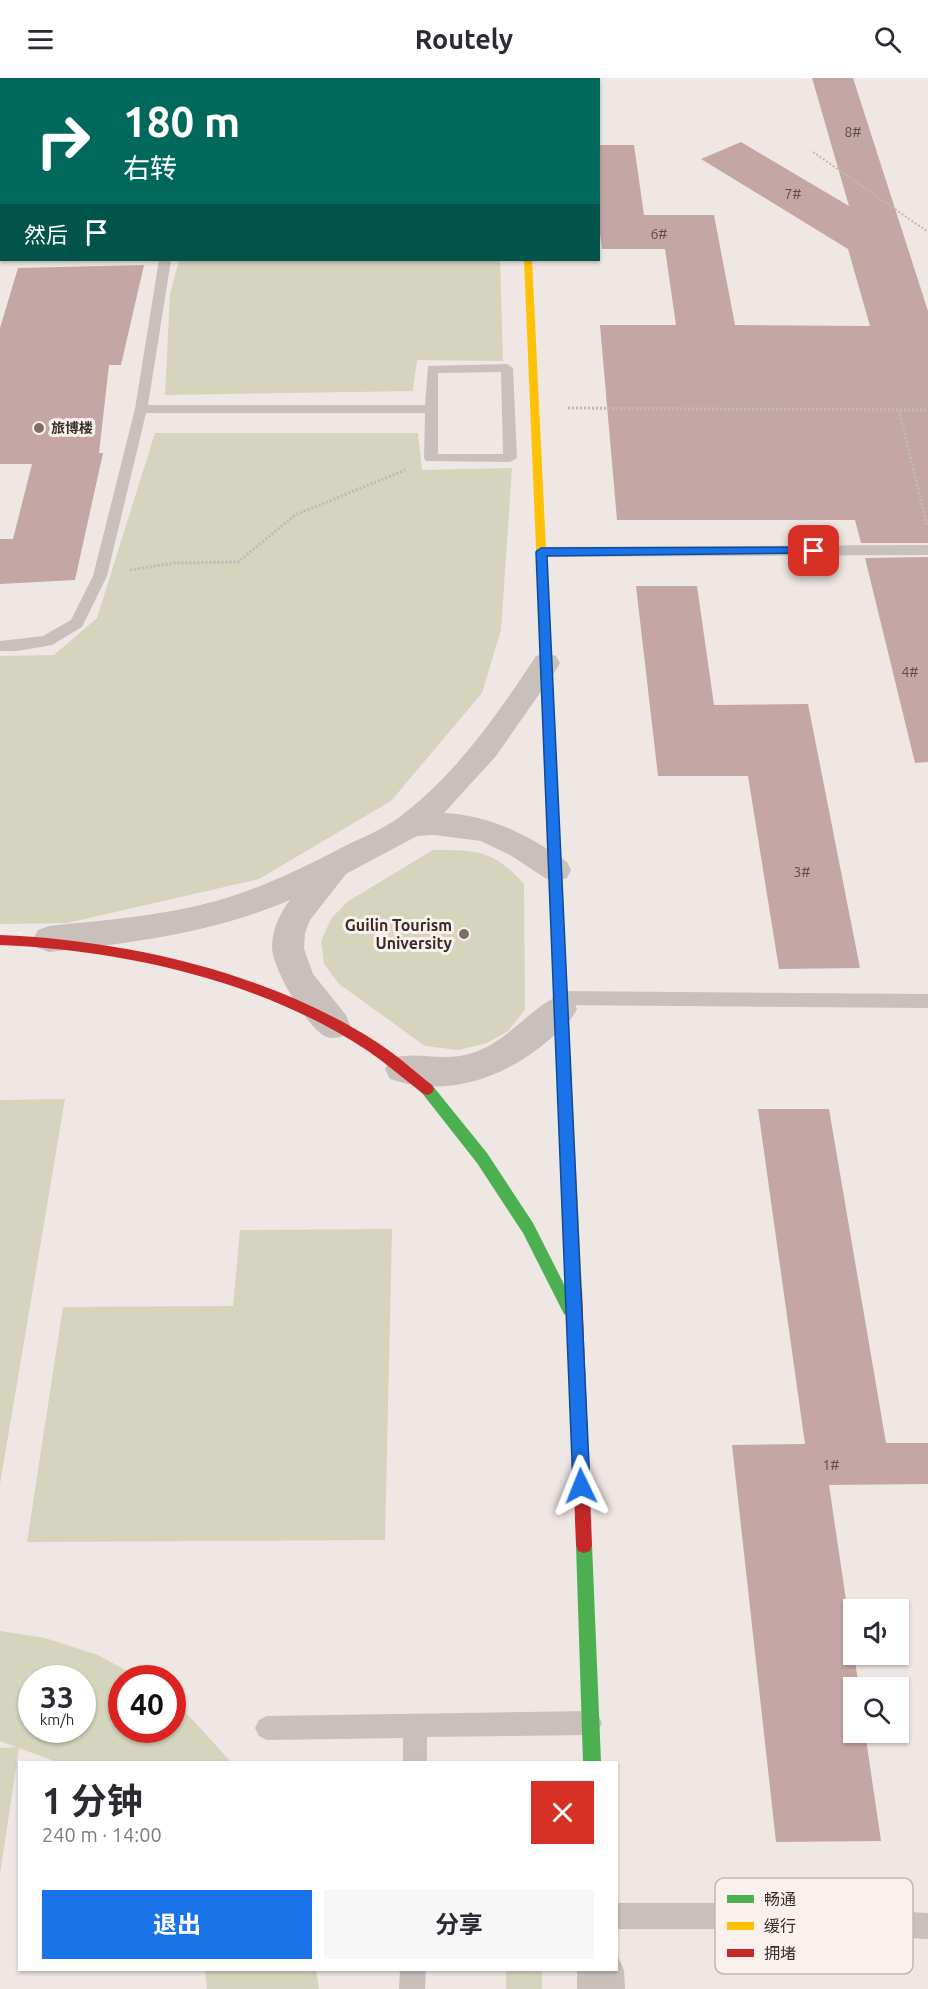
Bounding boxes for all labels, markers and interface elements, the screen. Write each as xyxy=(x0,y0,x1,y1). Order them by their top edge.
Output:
icon: menu xyxy=(24,23,57,56)
icon: search xyxy=(871,23,904,56)
text: Routely xyxy=(415,24,513,54)
text: 180 m xyxy=(123,98,240,145)
icon: right xyxy=(24,102,102,180)
house number: 8# xyxy=(844,124,862,140)
text: 右转 xyxy=(123,153,177,183)
house number: 7# xyxy=(784,186,802,202)
icon: arrive xyxy=(80,216,113,249)
text: 然后 xyxy=(24,222,68,247)
house number: 6# xyxy=(650,226,668,242)
place label: 旅博楼 xyxy=(51,420,93,436)
marker: 旅博楼 xyxy=(32,421,46,435)
pin xyxy=(788,525,839,576)
icon: arrive xyxy=(797,534,830,567)
house number: 4# xyxy=(901,664,919,680)
house number: 3# xyxy=(793,864,811,880)
place label: Guilin Tourism University xyxy=(345,916,452,952)
marker: Guilin Tourism University xyxy=(457,927,471,941)
position arrow xyxy=(549,1454,613,1518)
house number: 1# xyxy=(822,1457,840,1473)
map controls xyxy=(843,1599,909,1743)
button: sound xyxy=(843,1599,909,1665)
speed limit sign: 40 xyxy=(108,1665,186,1743)
button: search xyxy=(843,1677,909,1743)
text: 33 xyxy=(40,1680,74,1714)
text: km/h xyxy=(40,1711,74,1728)
text: 1 分钟 xyxy=(42,1780,143,1821)
button: close xyxy=(531,1781,594,1844)
text: 240 m · 14:00 xyxy=(42,1823,162,1846)
legend xyxy=(715,1878,913,1974)
button: 退出 xyxy=(42,1890,312,1959)
button: 分享 xyxy=(324,1890,594,1959)
text: 畅通 xyxy=(764,1890,796,1908)
text: 缓行 xyxy=(764,1917,796,1935)
text: 拥堵 xyxy=(764,1944,796,1962)

